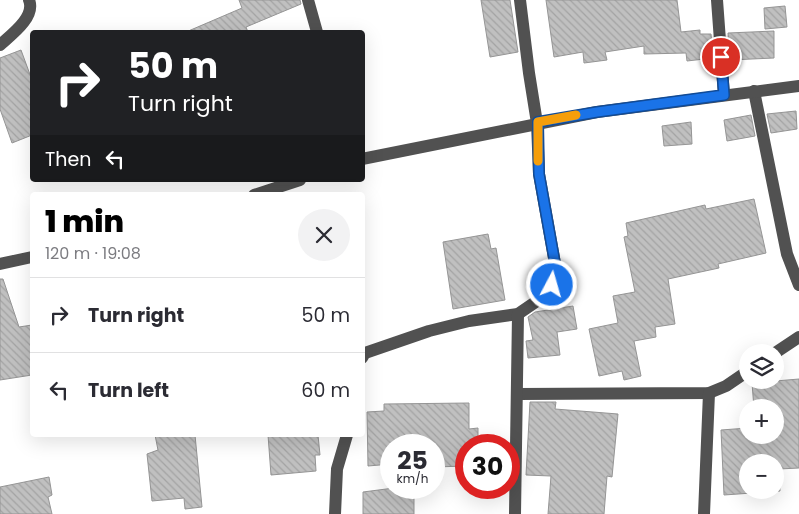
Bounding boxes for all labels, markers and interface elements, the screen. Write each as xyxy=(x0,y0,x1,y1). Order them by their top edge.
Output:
pin xyxy=(700,36,742,78)
text: 50 m xyxy=(128,41,218,90)
icon: arrive xyxy=(707,43,735,71)
icon: right xyxy=(45,50,110,115)
text: Turn right xyxy=(128,88,233,119)
icon: left xyxy=(101,145,129,173)
text: Then xyxy=(45,146,91,173)
text: 1 min xyxy=(45,200,124,243)
button: close xyxy=(298,209,350,261)
text: 120 m · 19:08 xyxy=(45,242,141,265)
position arrow xyxy=(525,258,577,310)
icon: right xyxy=(45,301,73,329)
text: Turn right xyxy=(88,302,184,329)
text: 50 m xyxy=(301,302,350,329)
map controls xyxy=(739,344,784,499)
button: layers xyxy=(739,344,784,389)
icon: left xyxy=(45,376,73,404)
text: Turn left xyxy=(88,377,169,404)
text: 60 m xyxy=(301,377,350,404)
button: + xyxy=(739,399,784,444)
speed limit sign: 30 xyxy=(455,434,520,499)
text: 25 xyxy=(397,443,428,478)
button: − xyxy=(739,454,784,499)
text: km/h xyxy=(397,470,428,487)

